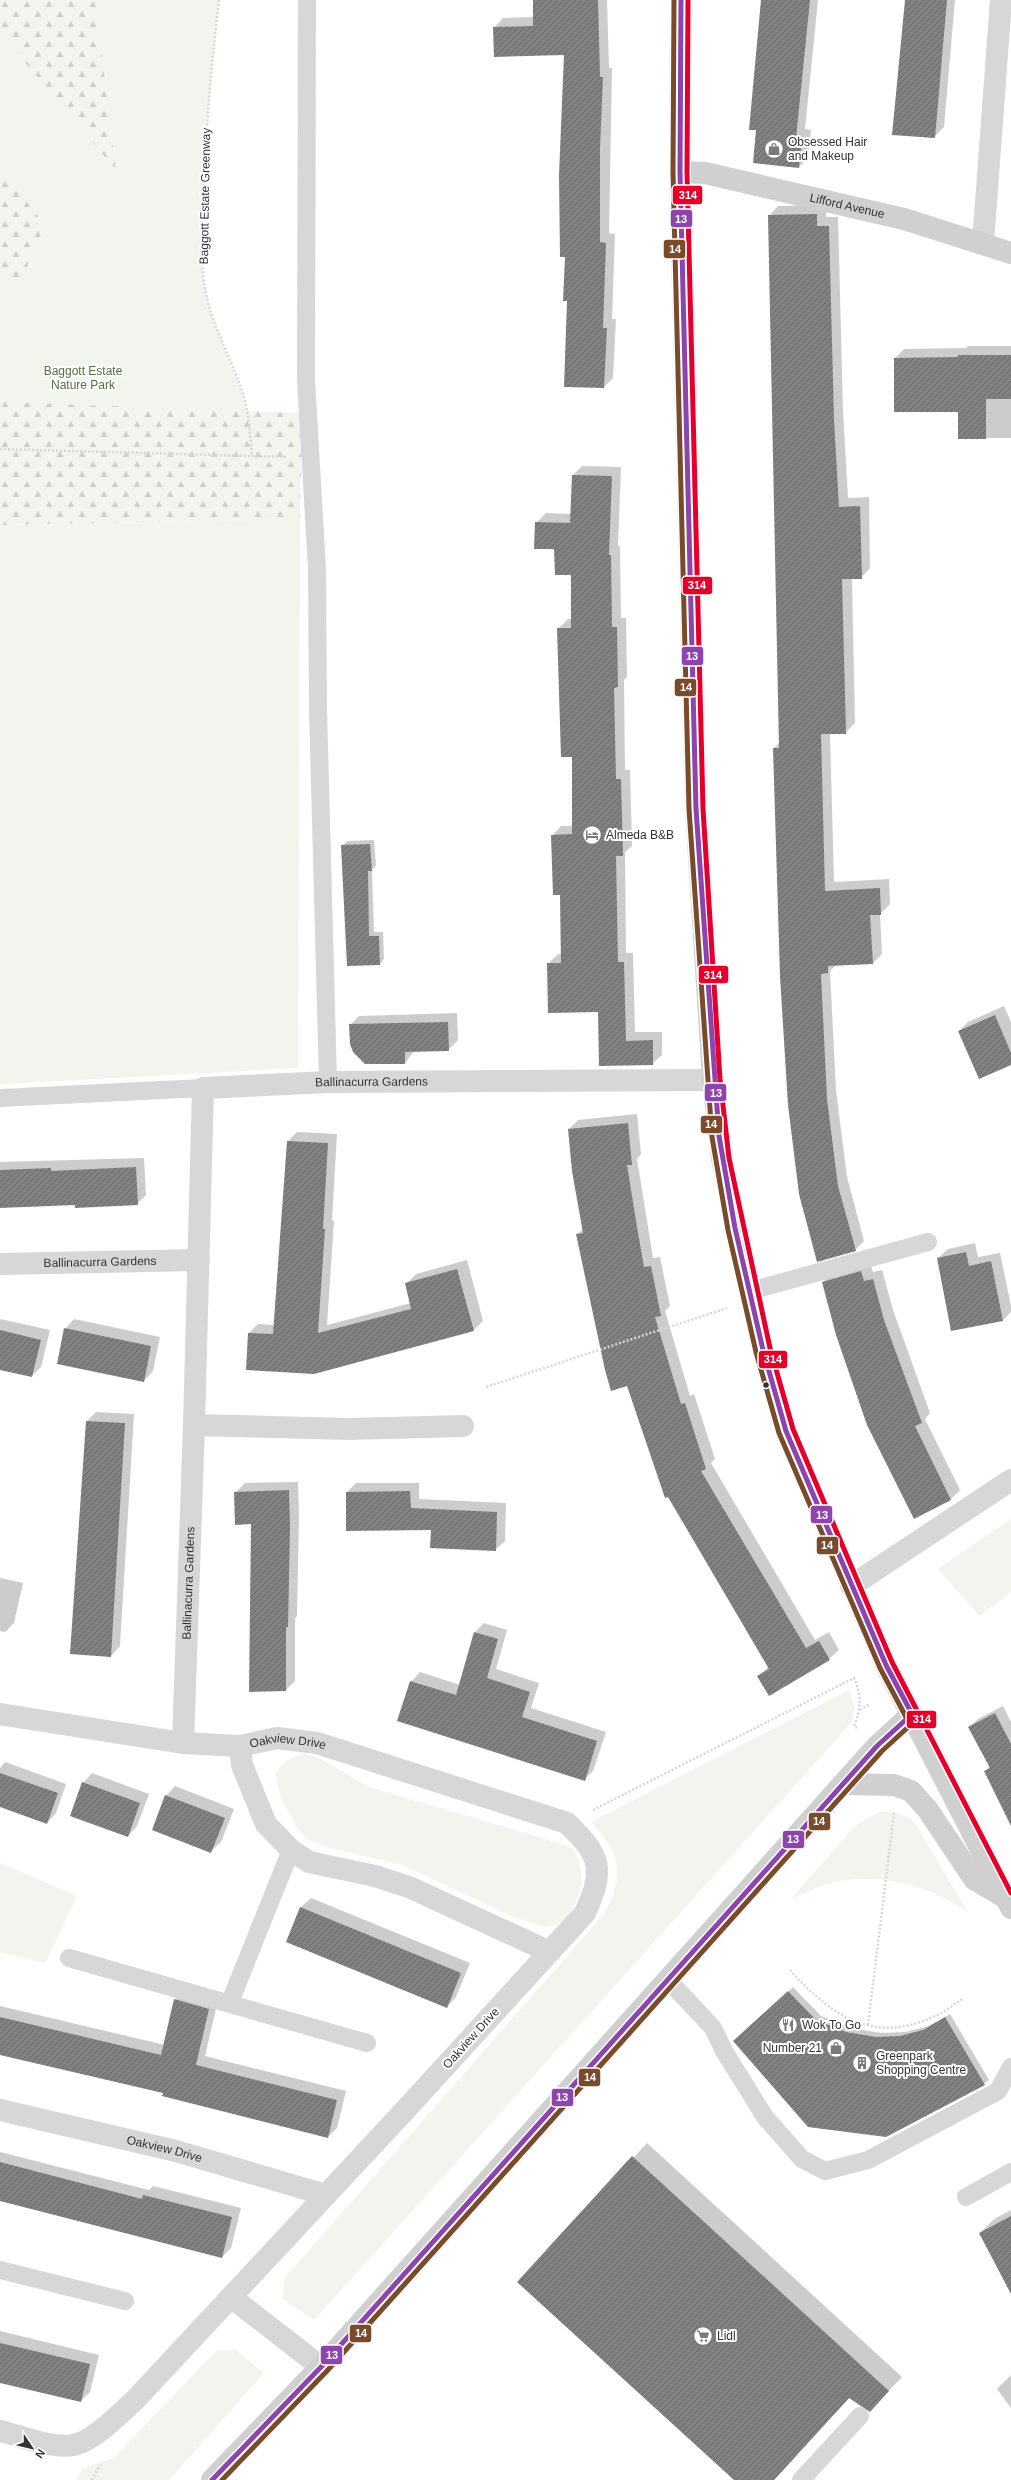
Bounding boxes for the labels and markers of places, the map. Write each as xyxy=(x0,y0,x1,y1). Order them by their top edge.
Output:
place label: Obsessed Hair and Makeup xyxy=(788,135,867,163)
shop icon: Obsessed Hair and Makeup xyxy=(763,138,785,160)
hotel icon: Almeda B&B xyxy=(581,824,603,846)
place label: Almeda B&B xyxy=(606,828,674,842)
unlabelled marker xyxy=(761,1380,771,1390)
restaurant icon: Wok To Go xyxy=(777,2014,799,2036)
place label: Wok To Go xyxy=(802,2018,861,2032)
shop icon: Number 21 xyxy=(825,2037,847,2059)
place label: Number 21 xyxy=(763,2041,822,2055)
place label: Greenpark Shopping Centre xyxy=(876,2049,966,2077)
building icon: Greenpark Shopping Centre xyxy=(851,2052,873,2074)
supermarket icon: Lidl xyxy=(692,2325,714,2347)
place label: Lidl xyxy=(717,2329,736,2343)

